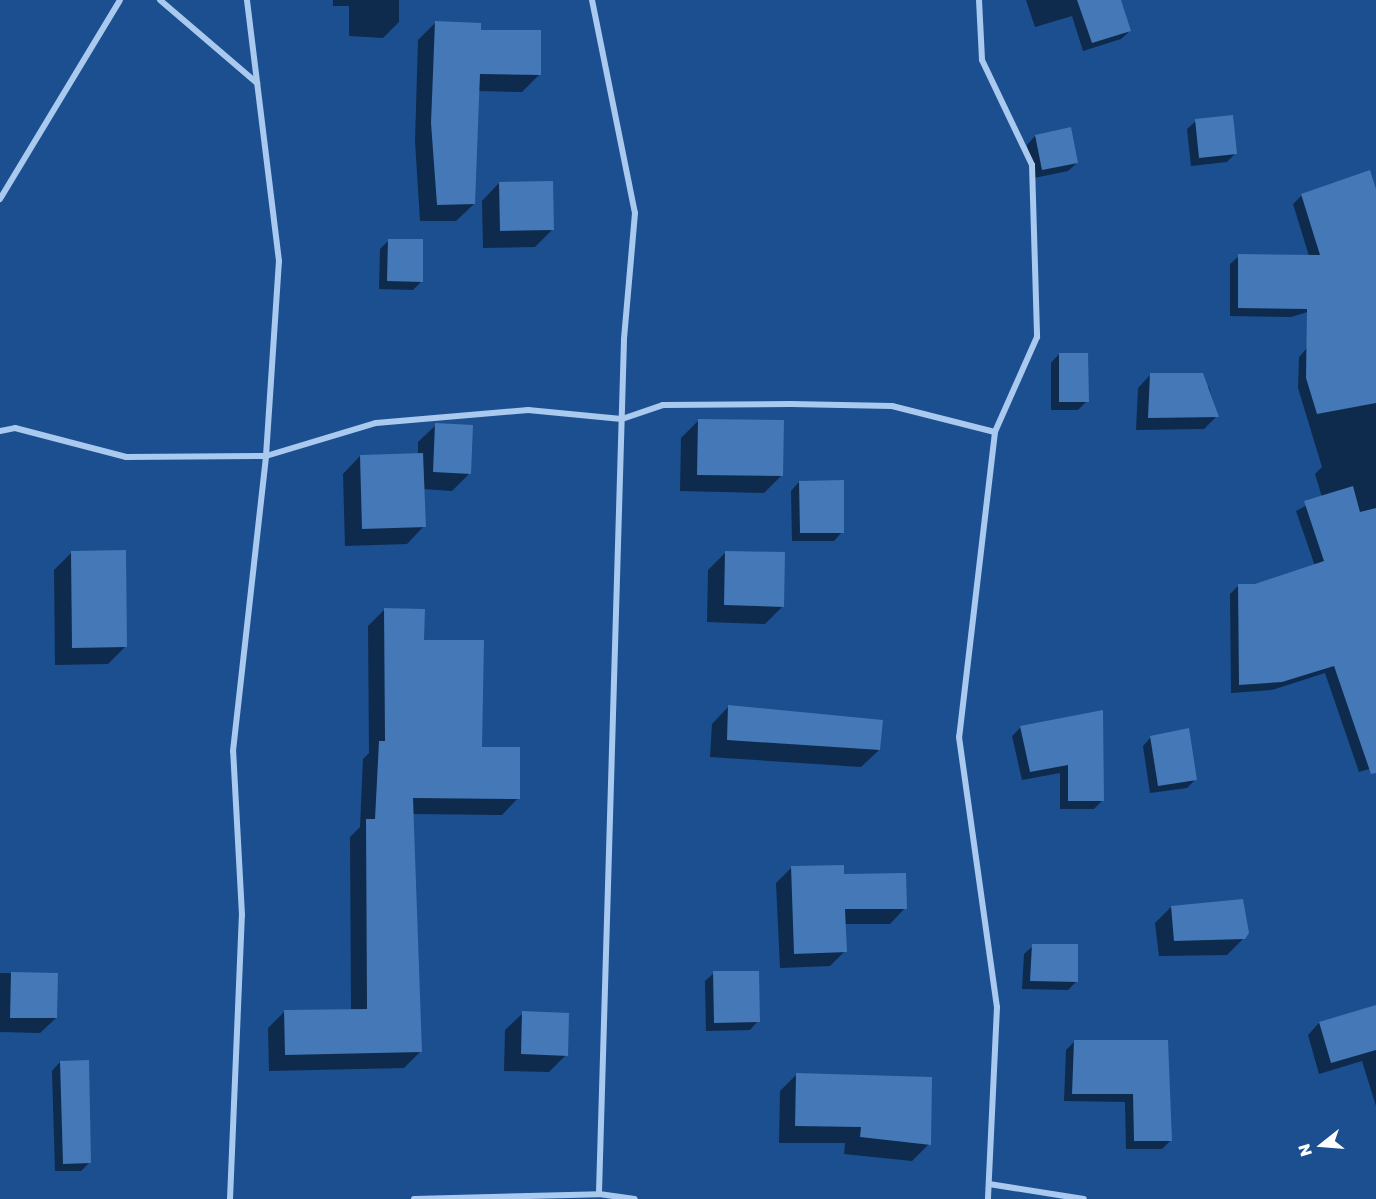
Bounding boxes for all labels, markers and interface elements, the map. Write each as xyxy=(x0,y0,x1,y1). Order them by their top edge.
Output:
north arrow xyxy=(1292,1115,1352,1175)
text: N xyxy=(1293,1142,1316,1159)

